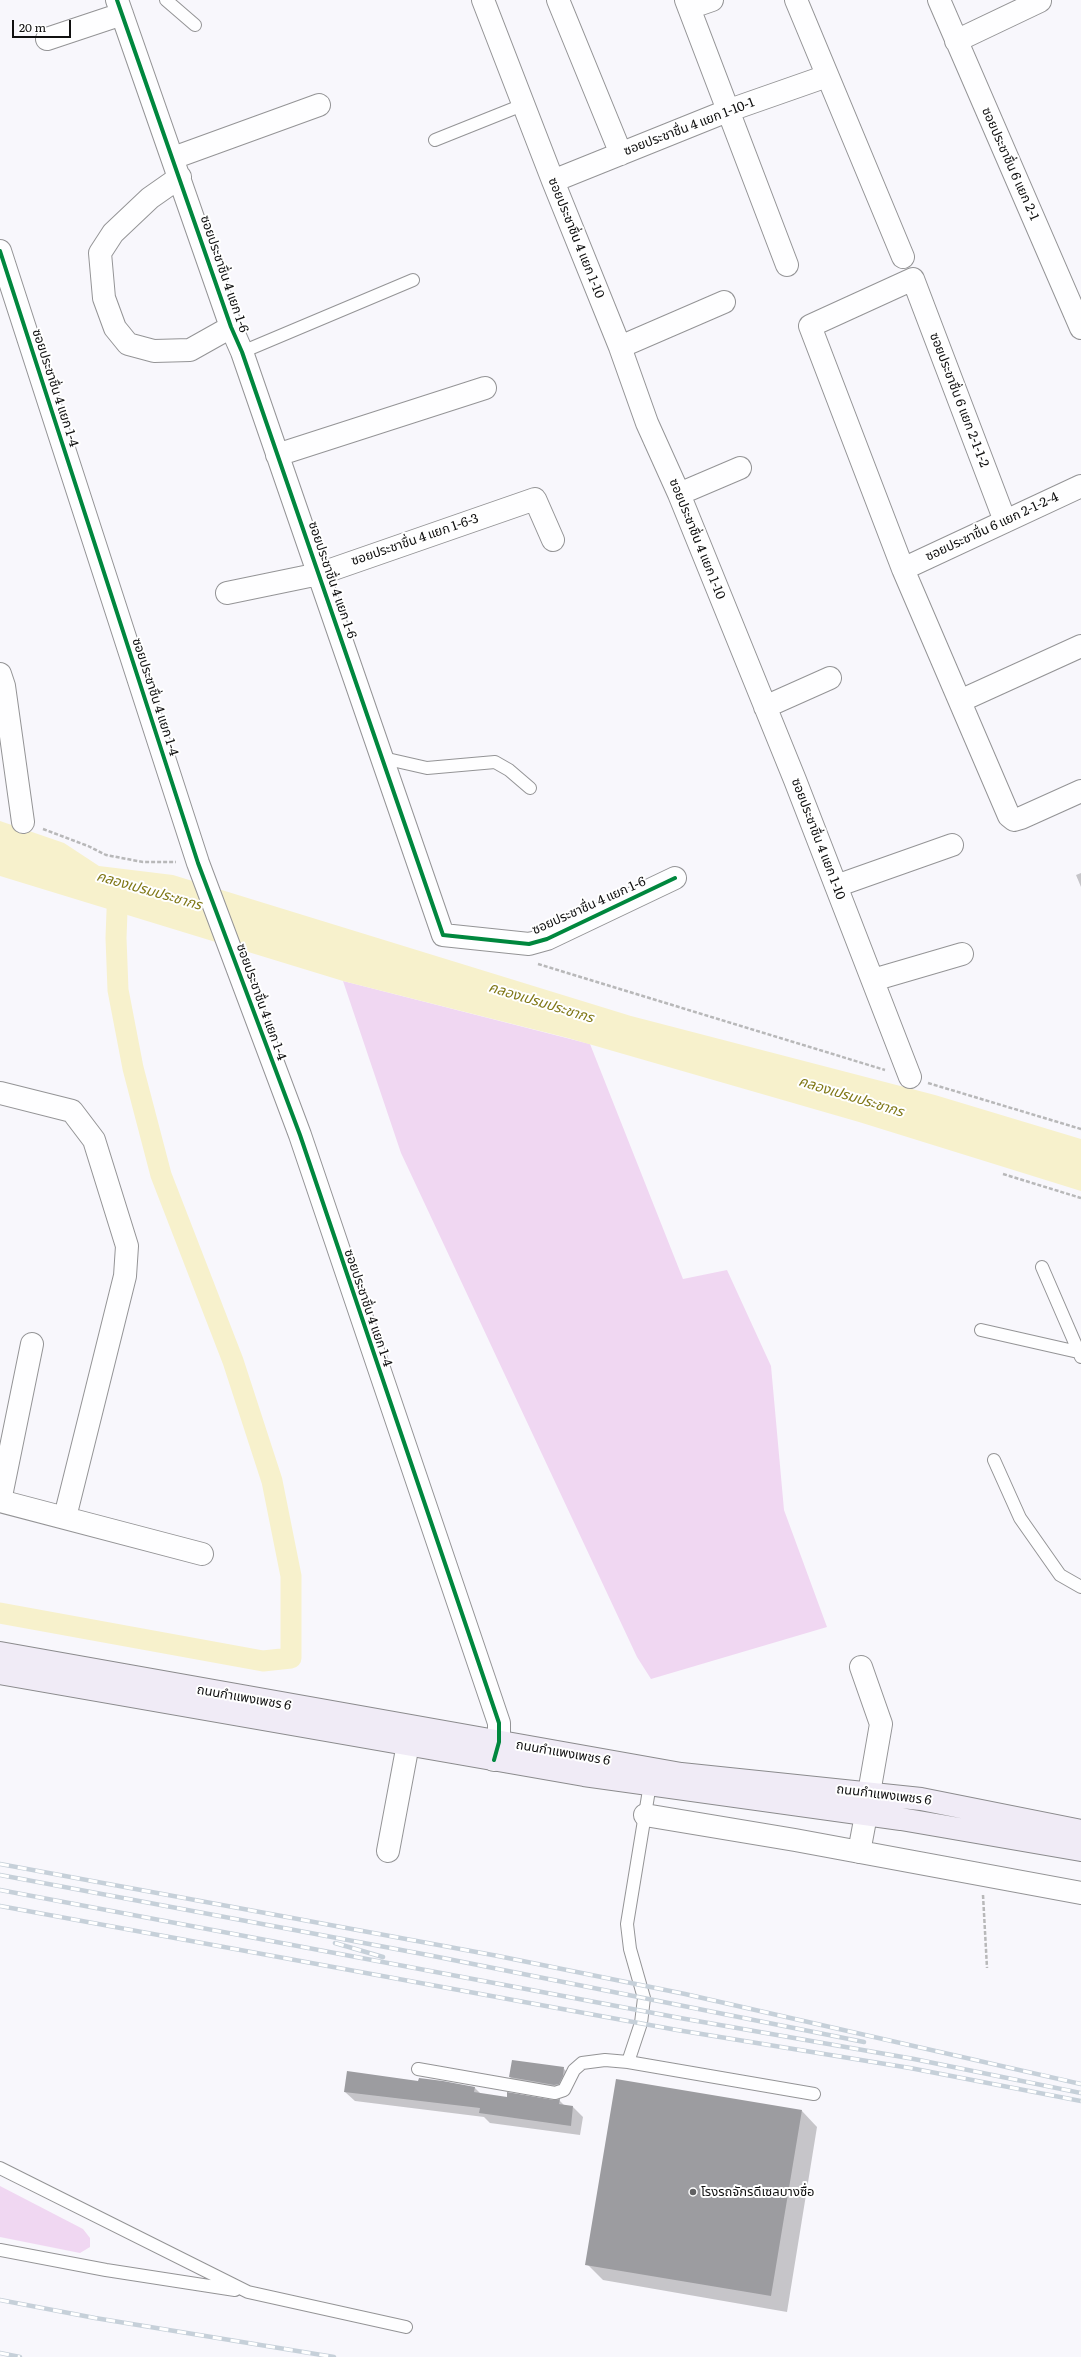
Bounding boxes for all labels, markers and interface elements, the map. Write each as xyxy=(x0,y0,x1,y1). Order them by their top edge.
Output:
scale bar xyxy=(14,12,73,38)
text: 20 m xyxy=(19,18,46,36)
street label: ซอยประชาชื่น 4 แยก 1-10-1 xyxy=(621,95,757,159)
street label: ซอยประชาชื่น 6 แยก 2-1 xyxy=(978,105,1042,223)
street label: ซอยประชาชื่น 4 แยก 1-10 xyxy=(545,175,607,301)
street label: ซอยประชาชื่น 4 แยก 1-6 xyxy=(197,213,251,335)
street label: ซอยประชาชื่น 4 แยก 1-4 xyxy=(29,327,81,449)
street label: ซอยประชาชื่น 6 แยก 2-1-1-2 xyxy=(926,330,992,470)
street label: ซอยประชาชื่น 4 แยก 1-10 xyxy=(666,476,728,602)
street label: ซอยประชาชื่น 6 แยก 2-1-2-4 xyxy=(923,489,1061,565)
street label: ซอยประชาชื่น 4 แยก 1-6-3 xyxy=(349,511,481,569)
street label: ซอยประชาชื่น 4 แยก 1-6 xyxy=(305,519,359,641)
street label: ซอยประชาชื่น 4 แยก 1-4 xyxy=(129,636,181,758)
street label: ซอยประชาชื่น 4 แยก 1-10 xyxy=(788,776,848,902)
water label: คลองเปรมประชากร xyxy=(94,868,204,914)
street label: ซอยประชาชื่น 4 แยก 1-6 xyxy=(530,874,648,938)
street label: ซอยประชาชื่น 4 แยก 1-4 xyxy=(233,941,289,1063)
water label: คลองเปรมประชากร xyxy=(487,979,595,1027)
water label: คลองเปรมประชากร xyxy=(797,1073,905,1121)
street label: ซอยประชาชื่น 4 แยก 1-4 xyxy=(341,1247,395,1369)
street label: ถนนกำแพงเพชร 6 xyxy=(196,1682,292,1714)
street label: ถนนกำแพงเพชร 6 xyxy=(515,1737,611,1769)
street label: ถนนกำแพงเพชร 6 xyxy=(836,1781,932,1809)
place label: โรงรถจักรดีเซลบางซื่อ xyxy=(701,2184,815,2200)
marker: โรงรถจักรดีเซลบางซื่อ xyxy=(688,2187,698,2197)

